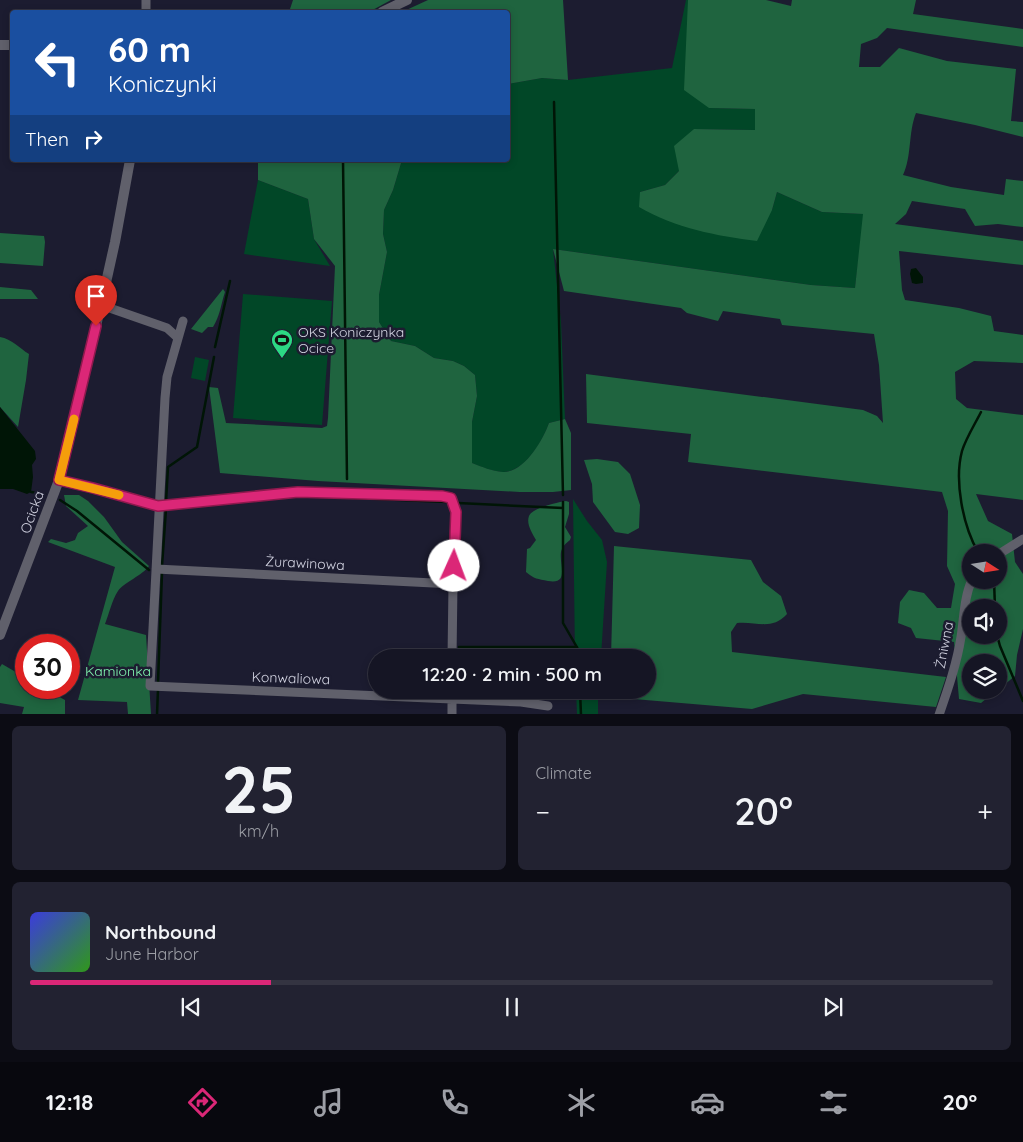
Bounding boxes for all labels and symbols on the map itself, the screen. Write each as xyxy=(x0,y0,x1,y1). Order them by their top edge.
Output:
pin xyxy=(75,275,117,326)
place label: OKS Koniczynka Ocice xyxy=(298,323,404,357)
sports icon: OKS Koniczynka Ocice xyxy=(270,328,294,359)
street label: Ocicka xyxy=(16,488,48,536)
position arrow xyxy=(427,539,479,591)
north arrow xyxy=(962,544,1008,589)
street label: Żurawinowa xyxy=(265,552,345,574)
street label: Żniwna xyxy=(931,620,957,670)
speed limit sign: 30 xyxy=(15,634,80,699)
park label: Kamionka xyxy=(85,662,151,680)
street label: Konwaliowa xyxy=(251,668,331,688)

